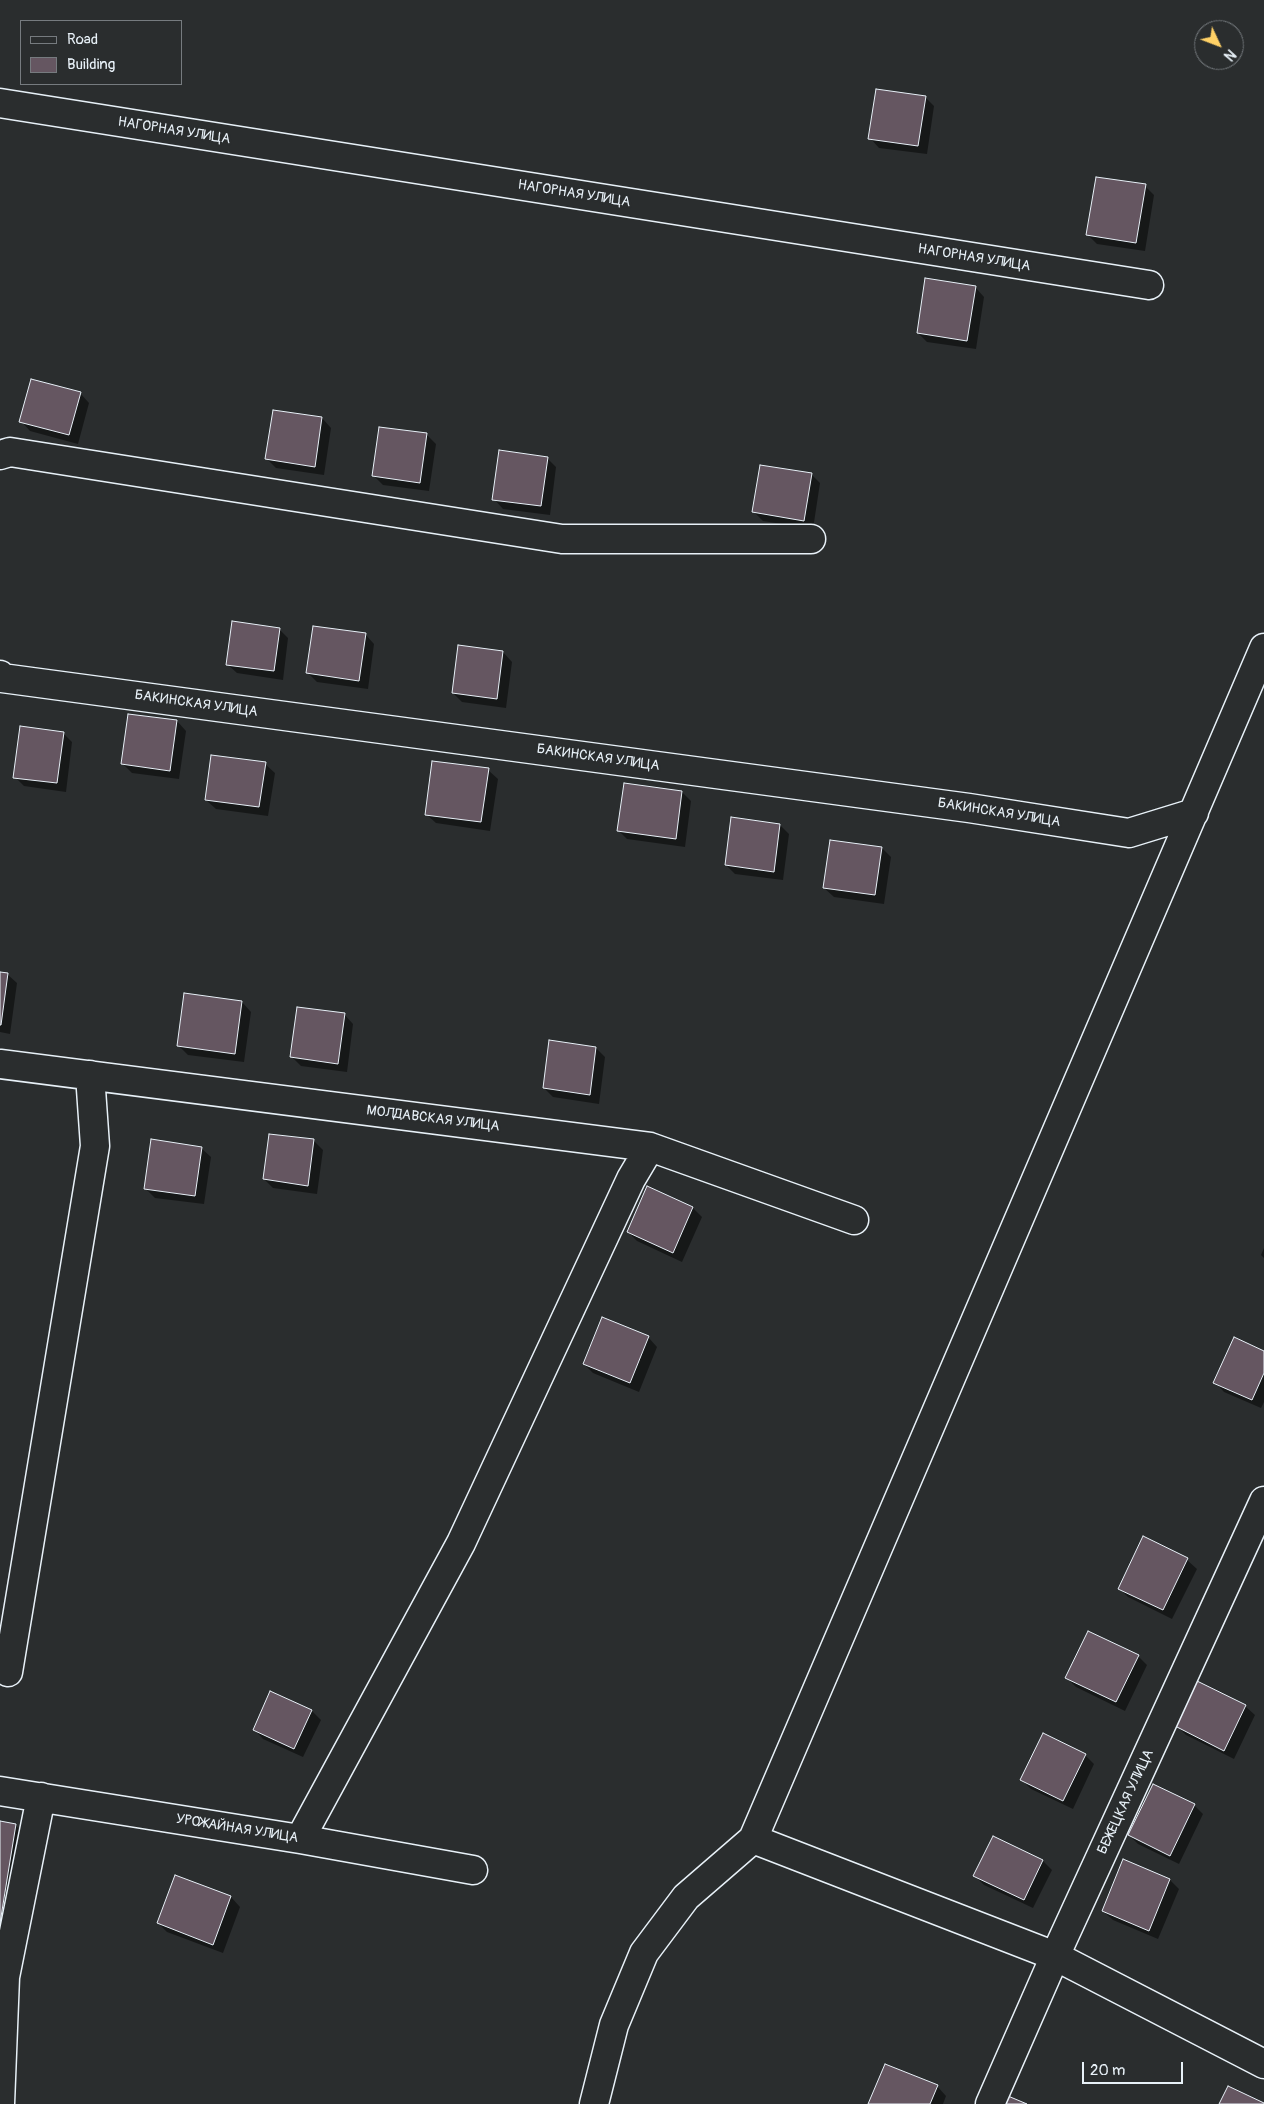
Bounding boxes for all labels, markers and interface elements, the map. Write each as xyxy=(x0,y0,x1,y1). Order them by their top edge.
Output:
legend xyxy=(20,20,182,85)
north arrow xyxy=(1194,20,1244,70)
text: Road xyxy=(67,30,98,49)
text: N xyxy=(1220,46,1239,64)
text: Building xyxy=(67,55,115,74)
street label: НАГОРНАЯ УЛИЦА xyxy=(116,114,232,148)
street label: НАГОРНАЯ УЛИЦА xyxy=(516,177,632,211)
street label: НАГОРНАЯ УЛИЦА xyxy=(916,241,1032,275)
street label: БАКИНСКАЯ УЛИЦА xyxy=(133,687,259,721)
street label: БАКИНСКАЯ УЛИЦА xyxy=(535,741,661,775)
street label: БАКИНСКАЯ УЛИЦА xyxy=(936,795,1062,831)
street label: МОЛДАВСКАЯ УЛИЦА xyxy=(366,1103,500,1135)
street label: БЕЖЕЦКАЯ УЛИЦА xyxy=(1094,1747,1158,1857)
street label: УРОЖАЙНАЯ УЛИЦА xyxy=(175,1811,299,1847)
scale bar xyxy=(1084,2052,1185,2084)
text: 20 m xyxy=(1090,2061,1125,2080)

